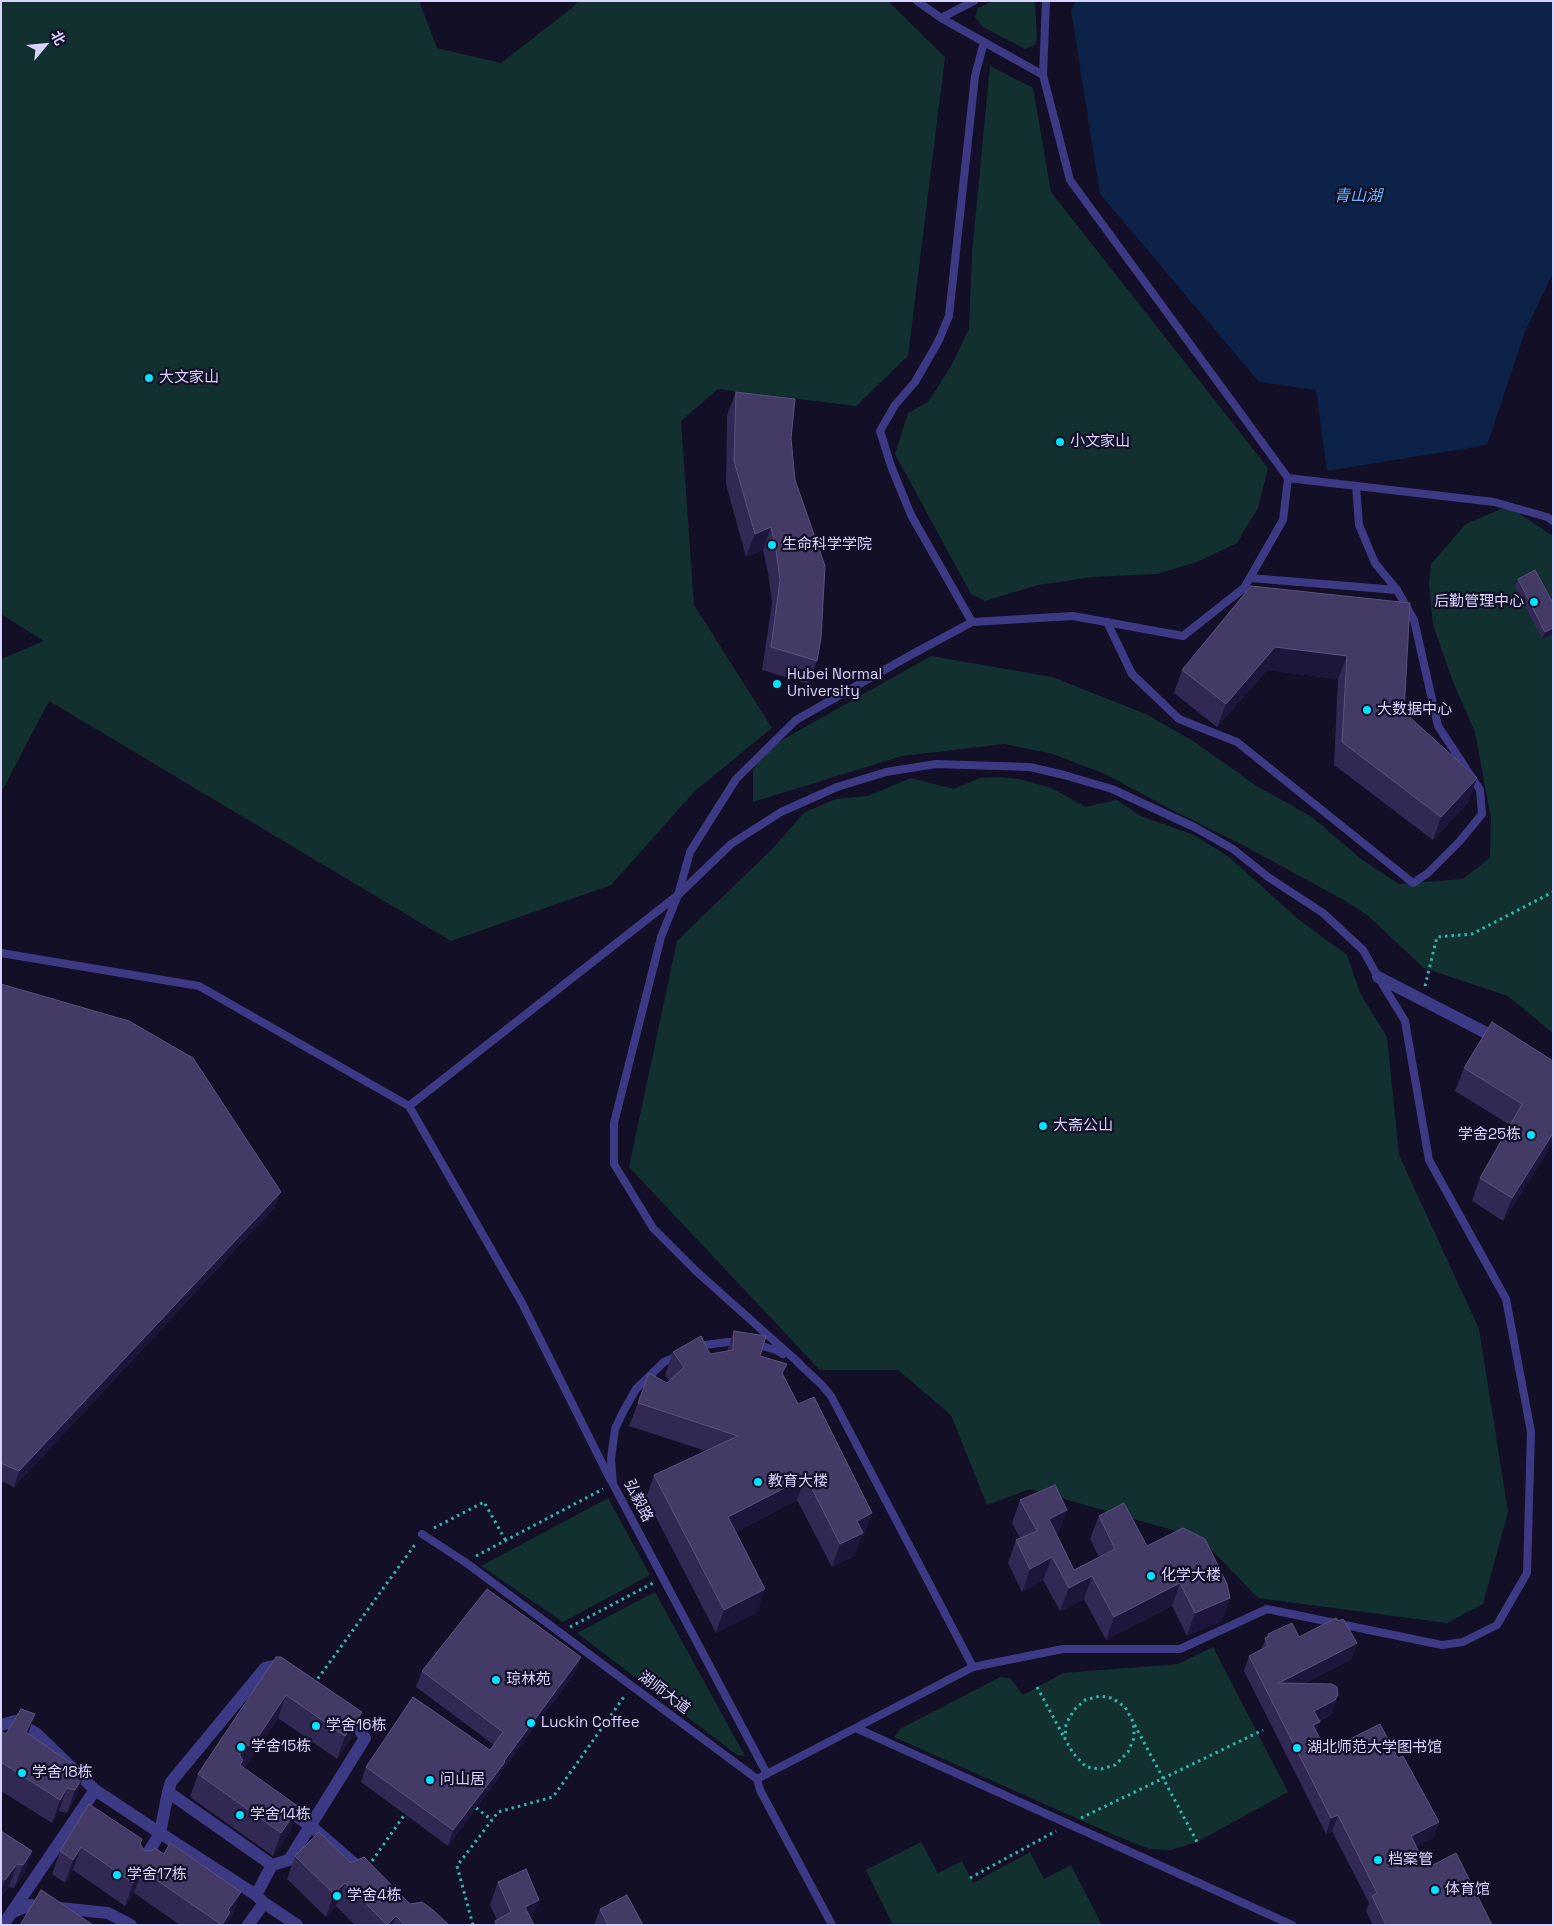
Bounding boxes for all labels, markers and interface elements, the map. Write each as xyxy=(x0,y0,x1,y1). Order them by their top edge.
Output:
north arrow xyxy=(20,20,70,70)
text: 北 xyxy=(47,28,69,48)
water label: 青山湖 xyxy=(1334,187,1382,207)
place label: 大文家山 xyxy=(159,369,219,387)
marker: 大文家山 xyxy=(143,372,155,384)
place label: 小文家山 xyxy=(1070,433,1130,451)
marker: 小文家山 xyxy=(1054,436,1066,448)
place label: 生命科学学院 xyxy=(782,536,872,554)
marker: 生命科学学院 xyxy=(766,539,778,551)
place label: 后勤管理中心 xyxy=(1434,593,1524,611)
marker: 后勤管理中心 xyxy=(1528,596,1540,608)
place label: Hubei Normal University xyxy=(787,666,882,701)
marker: Hubei Normal University xyxy=(771,678,783,690)
place label: 大数据中心 xyxy=(1377,701,1452,719)
marker: 大数据中心 xyxy=(1361,704,1373,716)
place label: 大斋公山 xyxy=(1053,1117,1113,1135)
marker: 大斋公山 xyxy=(1037,1120,1049,1132)
place label: 学舍25栋 xyxy=(1458,1126,1521,1144)
marker: 学舍25栋 xyxy=(1525,1129,1537,1141)
place label: 教育大楼 xyxy=(768,1473,828,1491)
marker: 教育大楼 xyxy=(752,1476,764,1488)
street label: 弘毅路 xyxy=(620,1477,656,1525)
place label: 化学大楼 xyxy=(1161,1567,1221,1585)
marker: 化学大楼 xyxy=(1145,1570,1157,1582)
street label: 湖师大道 xyxy=(635,1668,693,1718)
place label: 琼林苑 xyxy=(506,1671,551,1689)
marker: 琼林苑 xyxy=(490,1674,502,1686)
place label: Luckin Coffee xyxy=(541,1714,640,1732)
place label: 学舍16栋 xyxy=(326,1717,386,1735)
marker: Luckin Coffee xyxy=(525,1717,537,1729)
marker: 学舍16栋 xyxy=(310,1720,322,1732)
place label: 学舍15栋 xyxy=(251,1738,311,1756)
place label: 湖北师范大学图书馆 xyxy=(1307,1739,1442,1757)
marker: 学舍15栋 xyxy=(235,1741,247,1753)
marker: 湖北师范大学图书馆 xyxy=(1291,1742,1303,1754)
place label: 学舍18栋 xyxy=(32,1764,93,1782)
marker: 学舍18栋 xyxy=(16,1767,28,1779)
place label: 问山居 xyxy=(440,1771,485,1789)
marker: 问山居 xyxy=(424,1774,436,1786)
place label: 学舍14栋 xyxy=(250,1806,311,1824)
marker: 学舍14栋 xyxy=(234,1809,246,1821)
place label: 档案管 xyxy=(1388,1851,1433,1869)
marker: 档案管 xyxy=(1372,1854,1384,1866)
place label: 学舍17栋 xyxy=(127,1866,187,1884)
marker: 学舍17栋 xyxy=(111,1869,123,1881)
place label: 体育馆 xyxy=(1445,1881,1490,1899)
marker: 体育馆 xyxy=(1429,1884,1441,1896)
place label: 学舍4栋 xyxy=(347,1887,401,1905)
marker: 学舍4栋 xyxy=(331,1890,343,1902)

